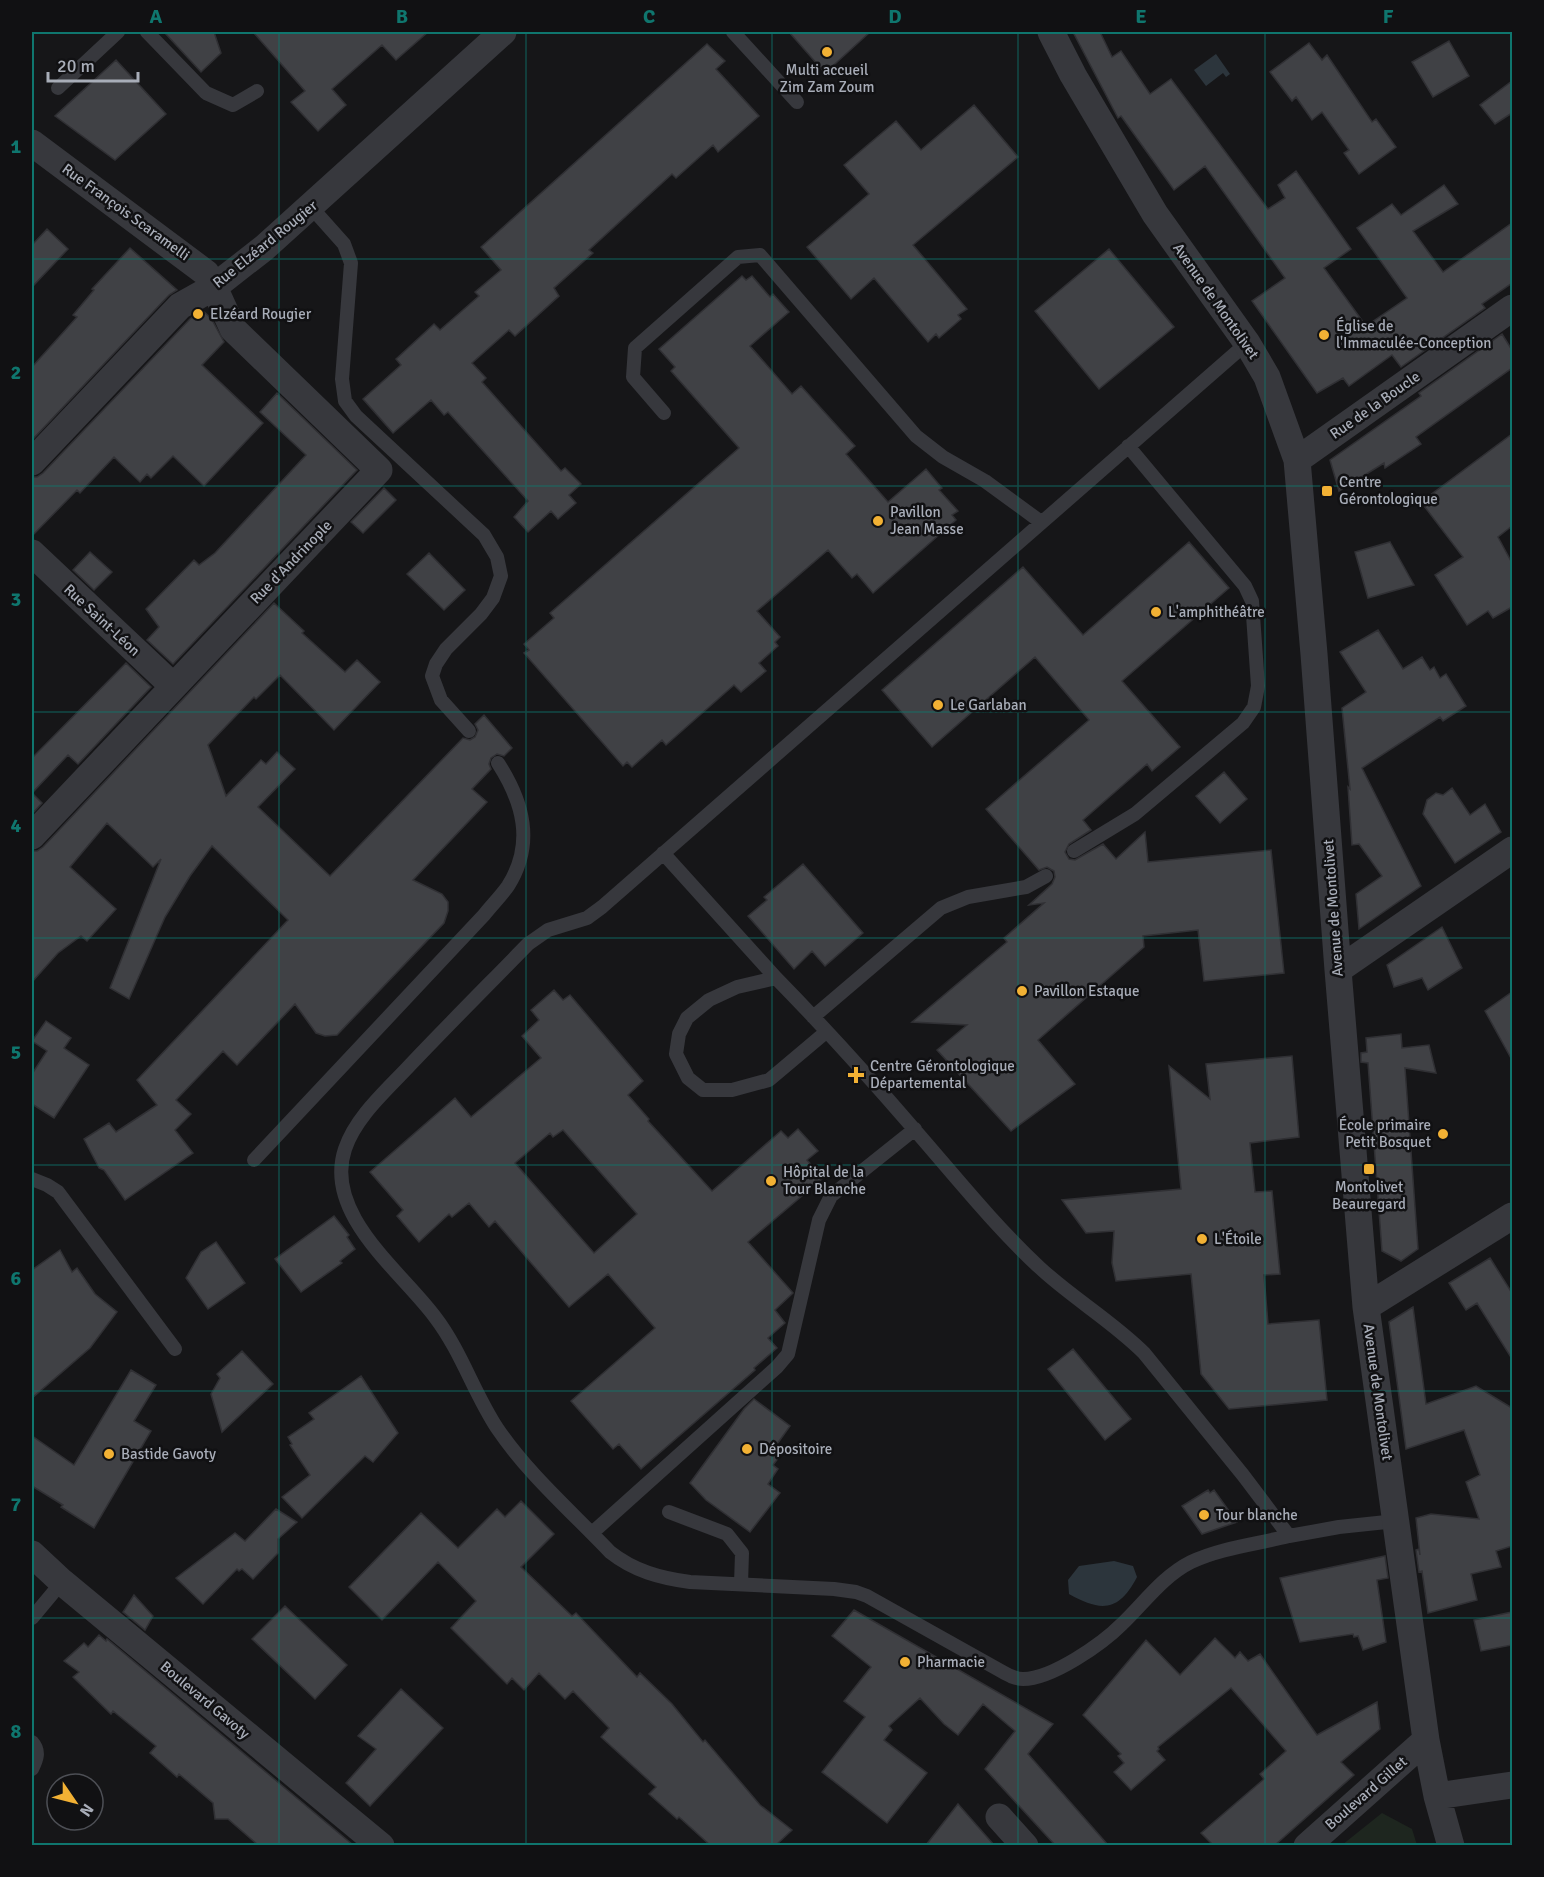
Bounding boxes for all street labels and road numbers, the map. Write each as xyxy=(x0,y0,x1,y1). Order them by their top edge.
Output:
street label: Rue François Scaramelli xyxy=(59,160,193,264)
street label: Rue Elzéard Rougier xyxy=(209,196,321,292)
street label: Avenue de Montolivet xyxy=(1169,239,1263,363)
street label: Rue de la Boucle xyxy=(1327,367,1423,443)
street label: Rue d'Andrinople xyxy=(246,516,336,608)
street label: Rue Saint-Léon xyxy=(60,580,144,660)
street label: Avenue de Montolivet xyxy=(1319,839,1347,977)
street label: Avenue de Montolivet xyxy=(1360,1323,1396,1461)
street label: Boulevard Gavoty xyxy=(157,1657,253,1743)
street label: Boulevard Gillet xyxy=(1321,1753,1411,1833)

